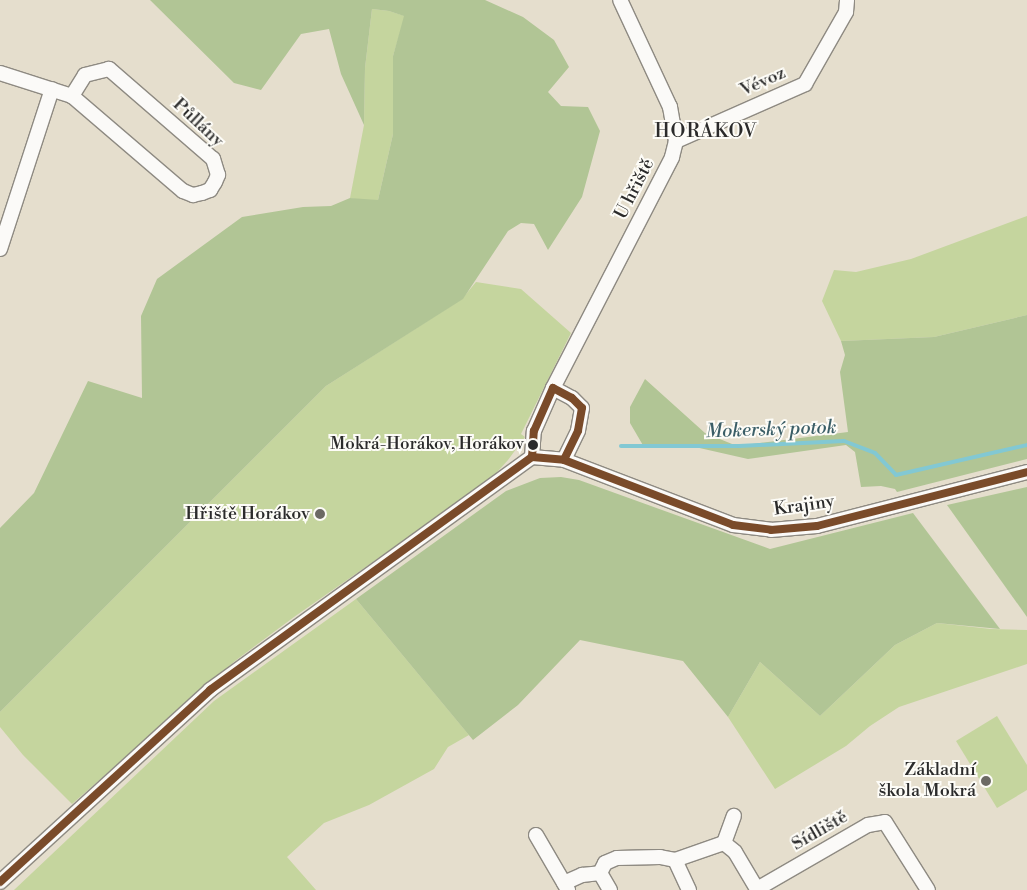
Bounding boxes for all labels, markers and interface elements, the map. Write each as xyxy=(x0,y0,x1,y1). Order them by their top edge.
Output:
street label: Vévoz xyxy=(737,62,789,102)
street label: Půllány xyxy=(168,94,228,152)
district label: HORÁKOV xyxy=(654,121,758,143)
street label: U hřiště xyxy=(611,155,659,223)
water label: Mokerský potok xyxy=(705,416,837,444)
place label: Mokrá-Horákov, Horákov xyxy=(330,435,524,455)
marker: Mokrá-Horákov, Horákov xyxy=(528,440,538,450)
street label: Krajiny xyxy=(772,491,836,521)
place label: Hřiště Horákov xyxy=(185,503,310,525)
marker: Hřiště Horákov xyxy=(314,508,326,520)
place label: Základní škola Mokrá xyxy=(878,760,976,802)
marker: Základní škola Mokrá xyxy=(980,775,992,787)
street label: Sídliště xyxy=(788,806,852,856)

